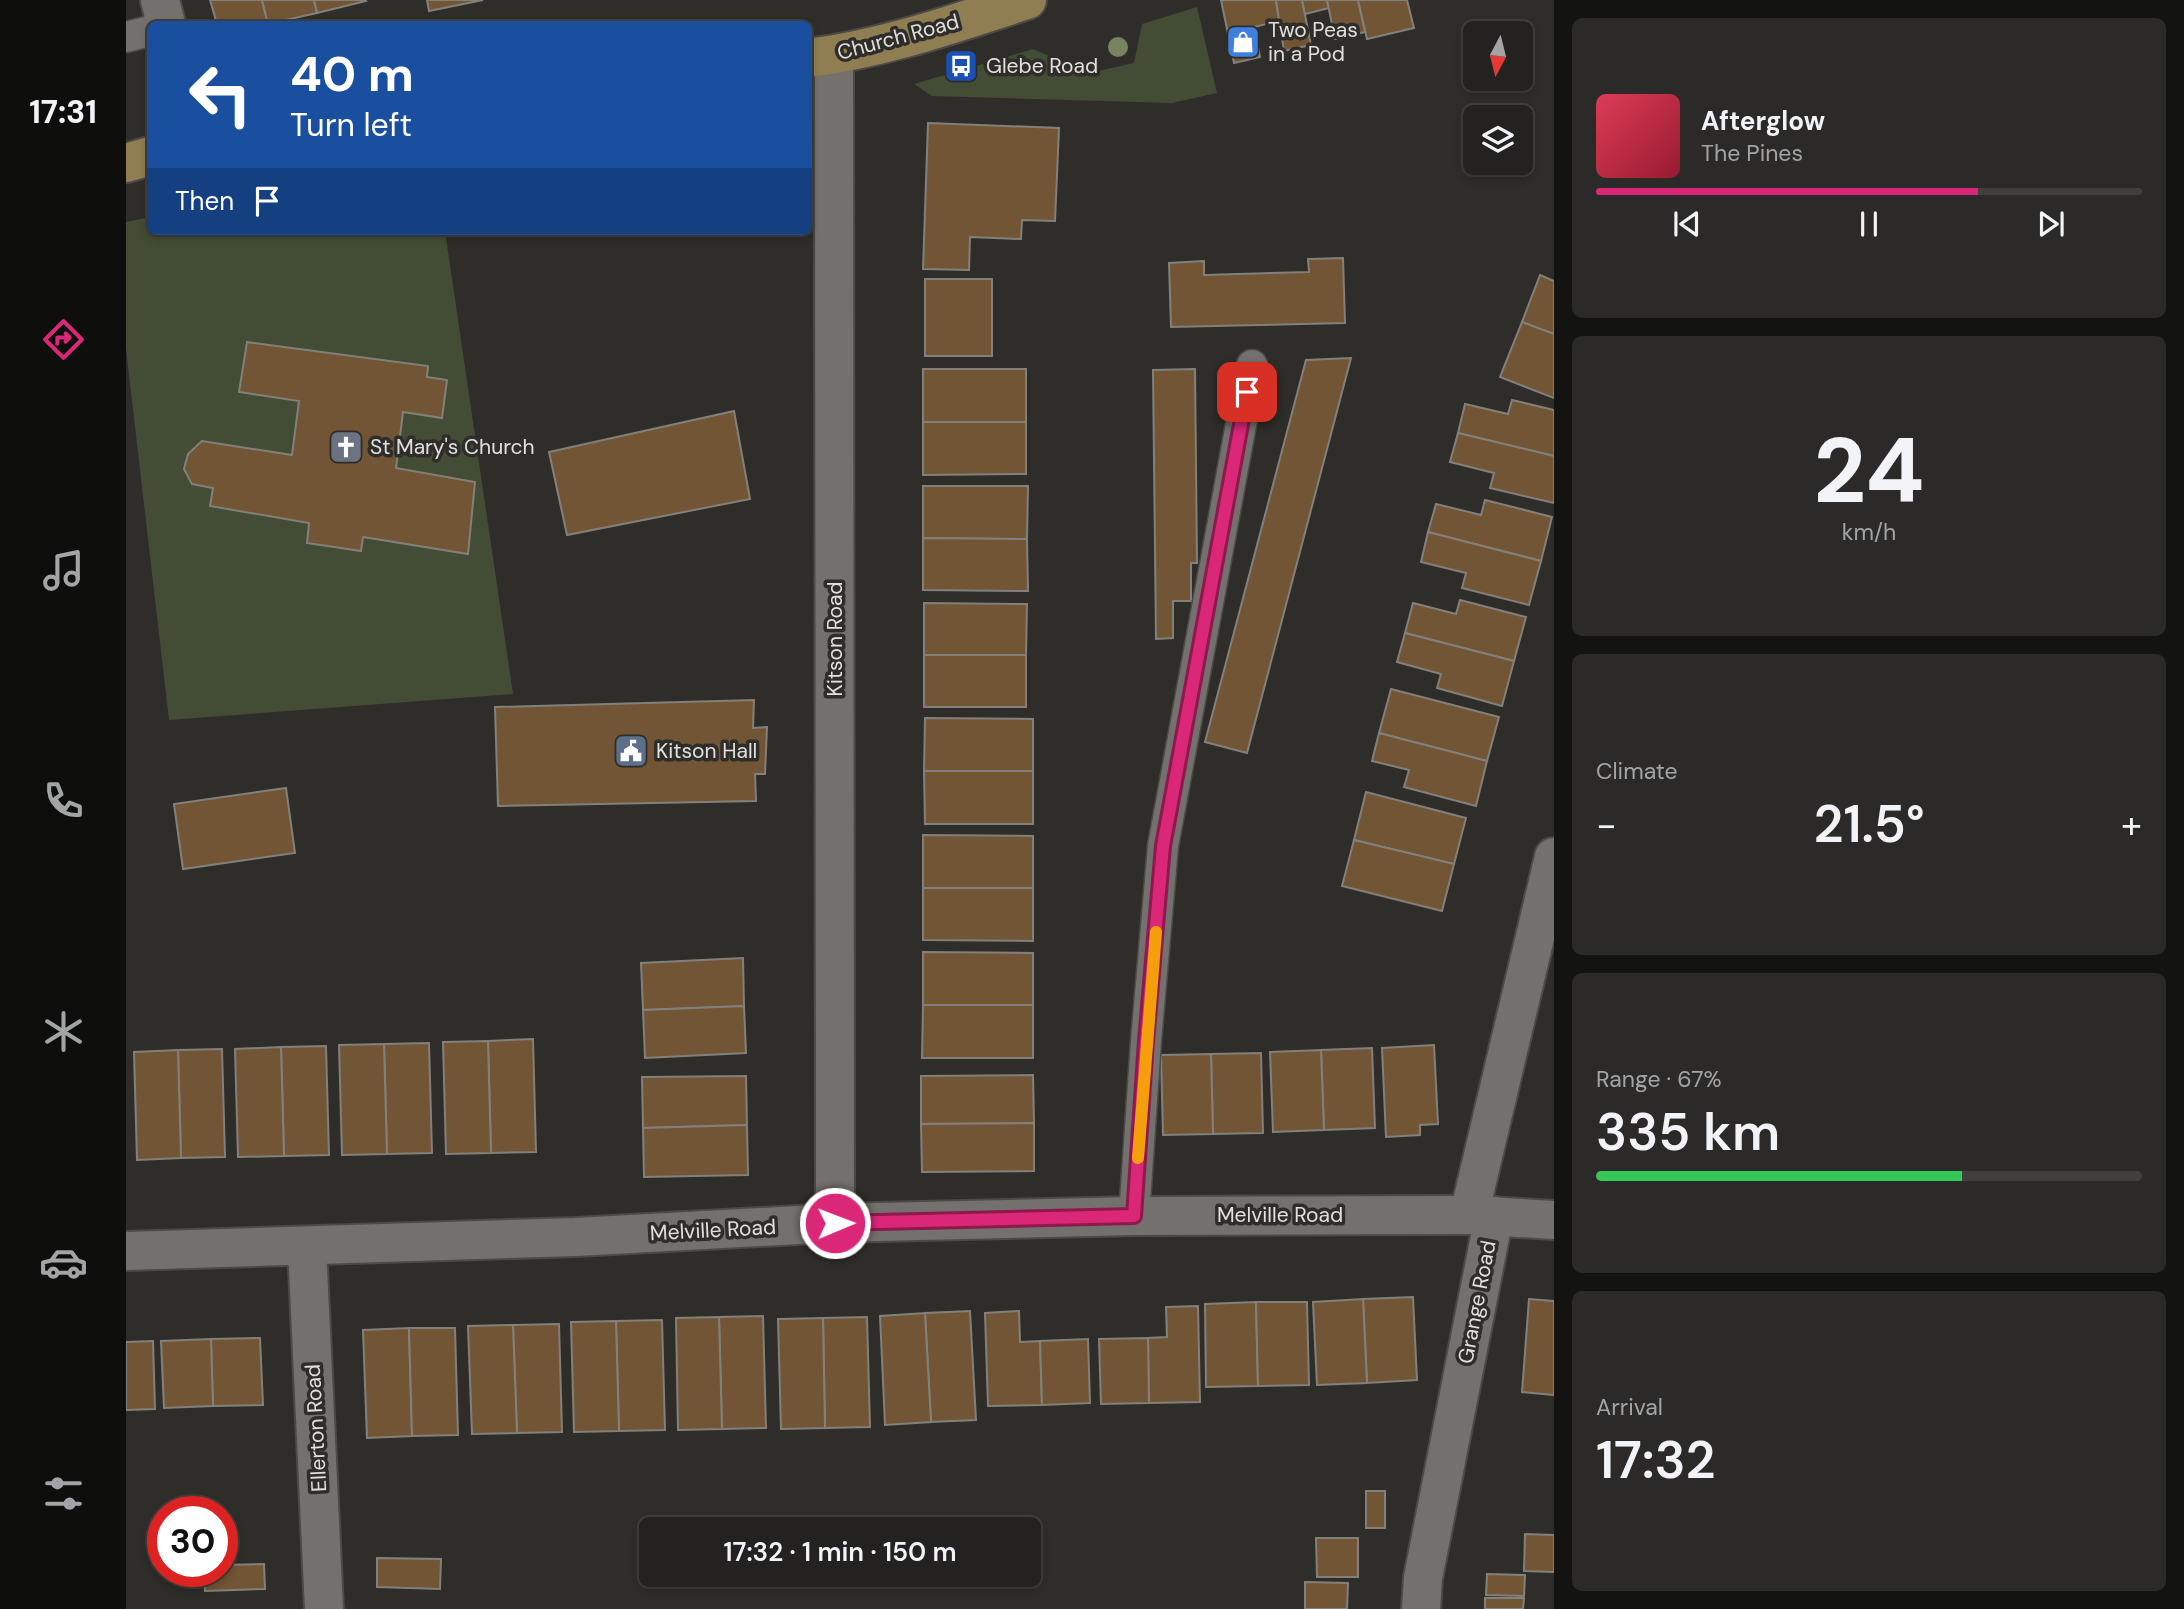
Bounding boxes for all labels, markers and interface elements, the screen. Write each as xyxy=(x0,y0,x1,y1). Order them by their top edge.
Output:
street label: Church Road xyxy=(834,7,962,67)
place label: Two Peas in a Pod xyxy=(1268,16,1358,68)
north arrow xyxy=(1463,21,1533,91)
map controls xyxy=(1463,21,1533,175)
shop icon: Two Peas in a Pod xyxy=(1224,23,1262,61)
text: 40 m xyxy=(290,42,414,106)
bus stop icon: Glebe Road xyxy=(942,47,980,85)
icon: left xyxy=(175,49,266,140)
place label: Glebe Road xyxy=(986,52,1098,80)
text: 17:31 xyxy=(29,91,97,133)
text: Turn left xyxy=(290,104,412,146)
text: Afterglow xyxy=(1701,104,1825,138)
button: layers xyxy=(1463,105,1533,175)
text: The Pines xyxy=(1701,138,1803,168)
icon: arrive xyxy=(248,182,286,220)
text: Then xyxy=(175,184,234,218)
icon: previous xyxy=(1668,205,1706,243)
icon: pause xyxy=(1850,205,1888,243)
icon: next xyxy=(2032,205,2070,243)
icon: directions xyxy=(39,315,88,364)
pin xyxy=(1217,362,1277,422)
icon: arrive xyxy=(1228,373,1266,411)
text: 24 xyxy=(1813,412,1925,530)
church icon: St Mary's Church xyxy=(327,428,365,466)
place label: St Mary's Church xyxy=(370,433,535,461)
text: km/h xyxy=(1842,517,1896,547)
icon: music xyxy=(39,546,88,595)
street label: Kitson Road xyxy=(821,581,849,697)
public building icon: Kitson Hall xyxy=(612,732,650,770)
place label: Kitson Hall xyxy=(656,737,757,765)
text: Climate xyxy=(1596,756,1678,786)
icon: phone xyxy=(39,776,88,825)
text: 21.5° xyxy=(1813,790,1925,858)
text: − xyxy=(1596,800,1617,850)
text: + xyxy=(2121,800,2142,850)
icon: climate xyxy=(39,1007,88,1056)
text: Range · 67% xyxy=(1596,1064,1722,1094)
text: 335 km xyxy=(1596,1098,1780,1166)
position arrow xyxy=(798,1186,872,1260)
street label: Melville Road xyxy=(1217,1201,1343,1229)
street label: Melville Road xyxy=(649,1213,777,1247)
icon: car xyxy=(39,1238,88,1287)
street label: Grange Road xyxy=(1451,1238,1503,1366)
street label: Ellerton Road xyxy=(299,1363,333,1493)
text: Arrival xyxy=(1596,1392,1663,1422)
text: 17:32 xyxy=(1596,1426,1716,1494)
icon: filters xyxy=(39,1469,88,1518)
speed limit sign: 30 xyxy=(147,1496,238,1587)
text: 17:32 · 1 min · 150 m xyxy=(723,1535,957,1569)

